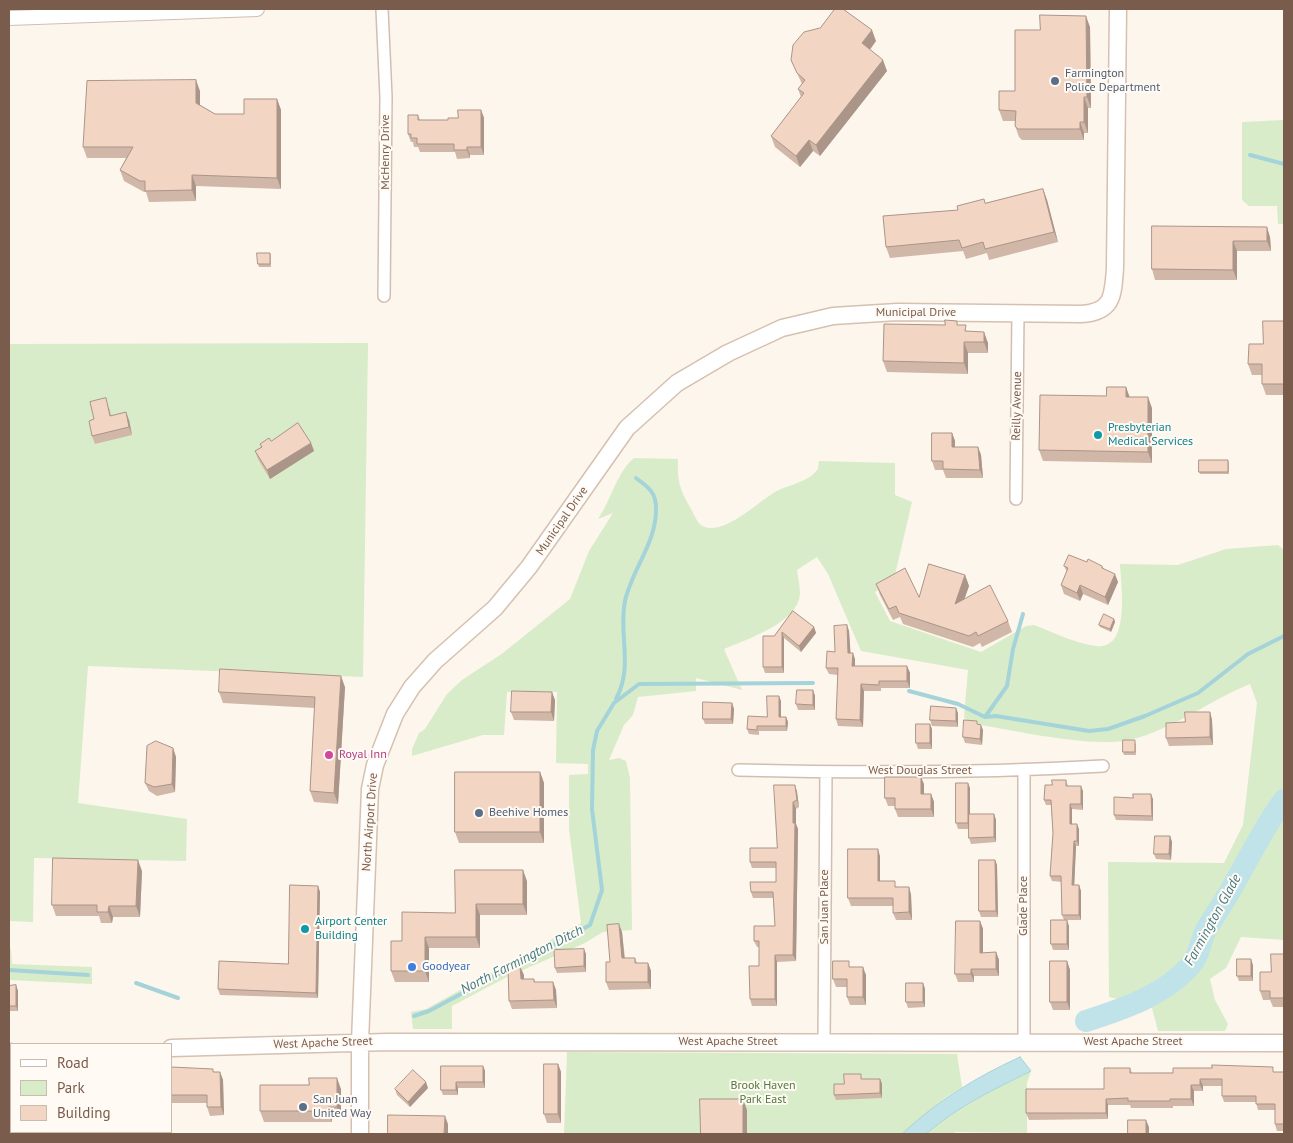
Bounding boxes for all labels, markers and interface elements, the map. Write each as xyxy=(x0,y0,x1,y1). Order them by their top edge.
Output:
place label: Farmington Police Department xyxy=(1065,67,1160,95)
marker: Farmington Police Department xyxy=(1049,75,1061,87)
street label: McHenry Drive xyxy=(379,114,393,190)
street label: Municipal Drive xyxy=(876,306,956,320)
street label: Reilly Avenue xyxy=(1009,371,1025,441)
place label: Presbyterian Medical Services xyxy=(1108,421,1193,449)
marker: Presbyterian Medical Services xyxy=(1092,429,1104,441)
street label: Municipal Drive xyxy=(533,484,591,558)
place label: Royal Inn xyxy=(339,748,387,762)
marker: Royal Inn xyxy=(323,749,335,761)
street label: West Douglas Street xyxy=(868,764,972,778)
street label: North Airport Drive xyxy=(359,772,381,872)
place label: Beehive Homes xyxy=(489,806,568,820)
marker: Beehive Homes xyxy=(473,807,485,819)
street label: San Juan Place xyxy=(818,869,832,945)
water label: Farmington Glade xyxy=(1181,871,1245,969)
street label: Glade Place xyxy=(1017,876,1031,936)
place label: Airport Center Building xyxy=(315,915,387,943)
water label: North Farmington Ditch xyxy=(458,922,586,998)
marker: Airport Center Building xyxy=(299,923,311,935)
place label: Goodyear xyxy=(422,960,470,974)
marker: Goodyear xyxy=(406,961,418,973)
street label: West Apache Street xyxy=(273,1034,373,1052)
street label: West Apache Street xyxy=(678,1035,778,1049)
street label: West Apache Street xyxy=(1083,1035,1183,1049)
legend xyxy=(10,1043,172,1133)
text: Road xyxy=(57,1053,89,1072)
text: Park xyxy=(57,1078,85,1097)
park label: Brook Haven Park East xyxy=(730,1079,796,1107)
place label: San Juan United Way xyxy=(313,1093,371,1121)
marker: San Juan United Way xyxy=(297,1101,309,1113)
text: Building xyxy=(57,1103,111,1122)

